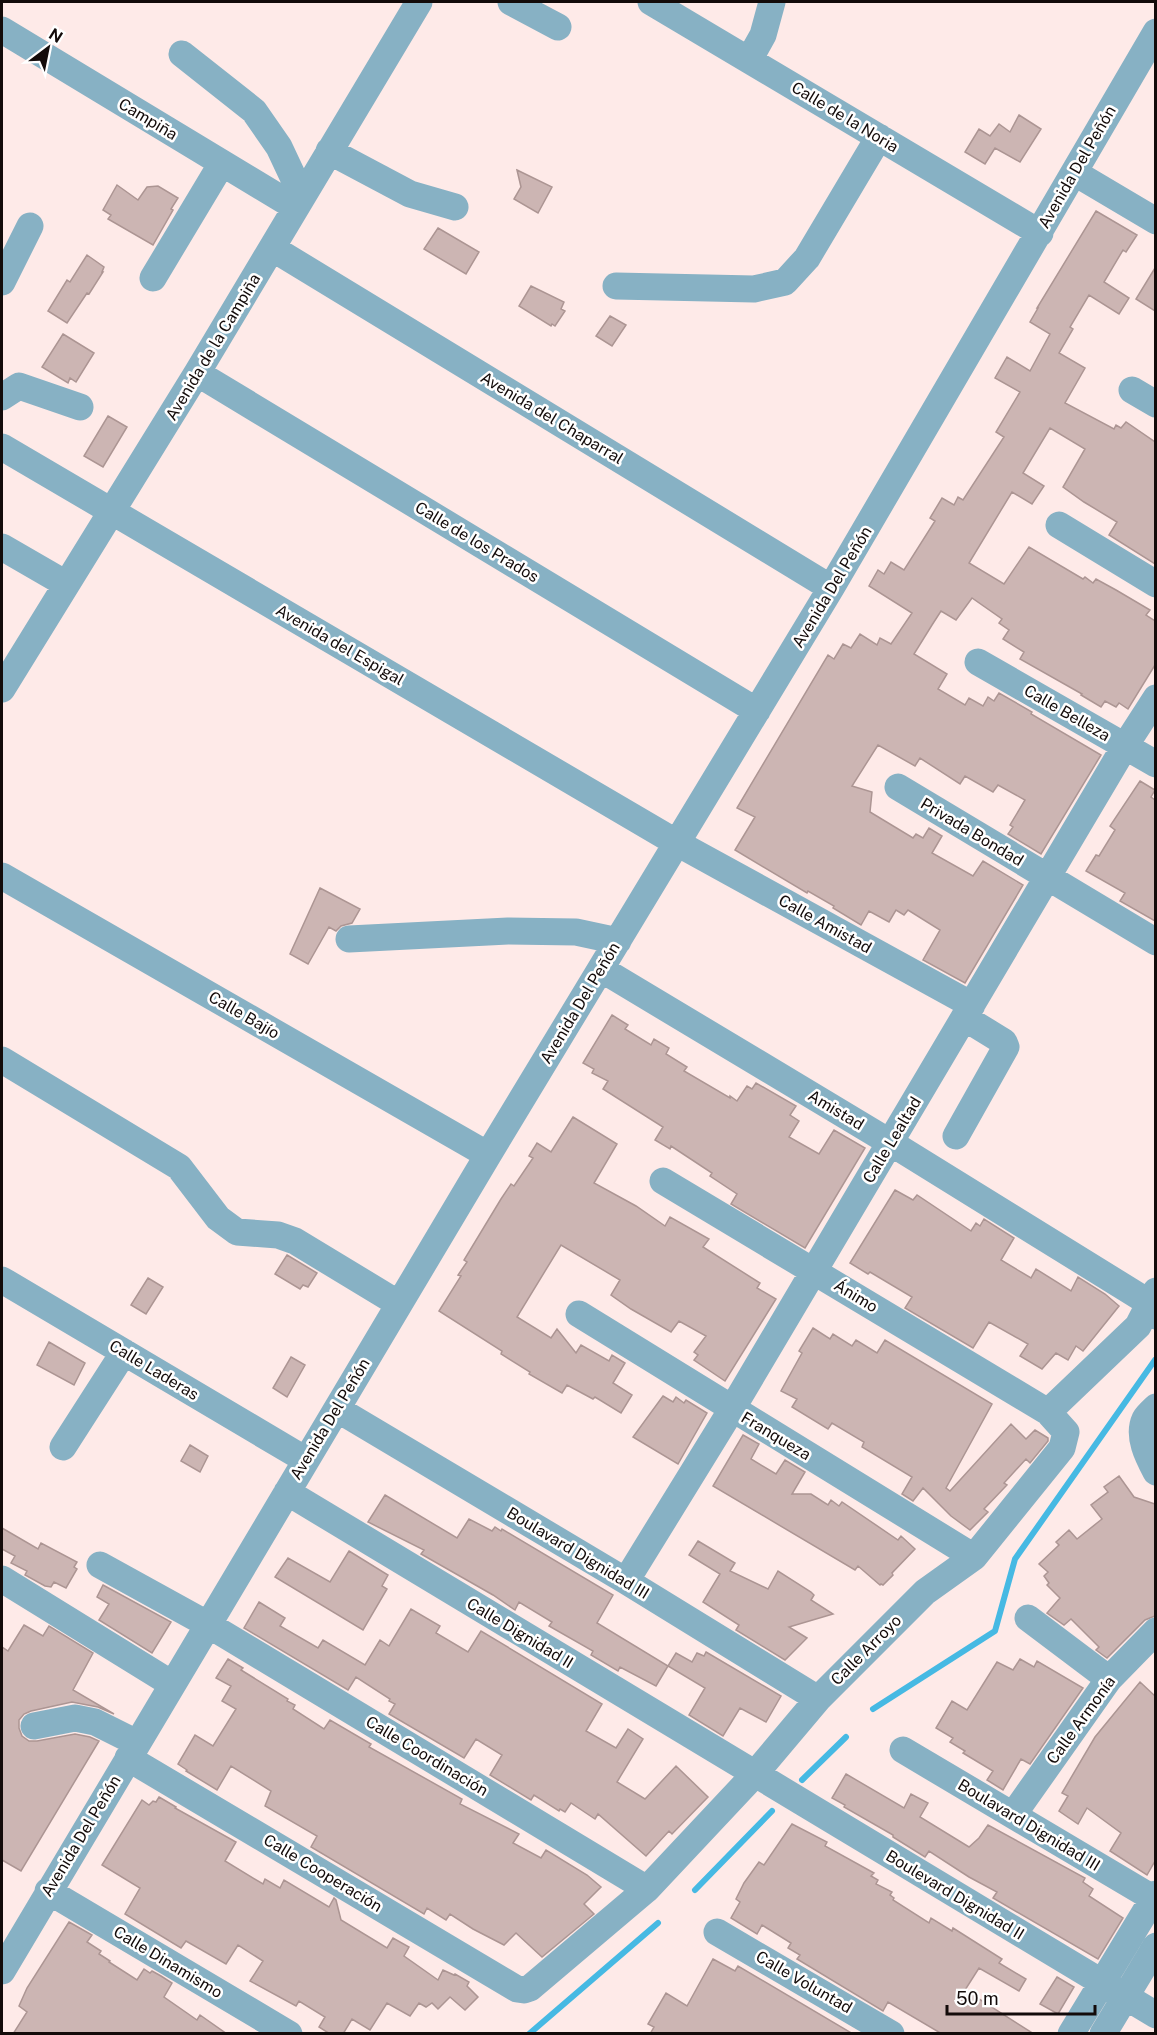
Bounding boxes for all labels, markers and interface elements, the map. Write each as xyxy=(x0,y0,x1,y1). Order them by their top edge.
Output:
north arrow xyxy=(18,18,78,78)
text: N xyxy=(45,24,66,47)
street label: Calle de la Noria xyxy=(788,78,902,156)
street label: Campiña xyxy=(115,94,181,144)
street label: Avenida Del Peñón xyxy=(1034,102,1120,232)
street label: Avenida de la Campiña xyxy=(162,270,264,424)
street label: Avenida del Chaparral xyxy=(477,368,627,468)
street label: Calle de los Prados xyxy=(412,498,542,586)
street label: Avenida Del Peñón xyxy=(788,523,876,651)
street label: Avenida del Espigal xyxy=(273,601,408,689)
street label: Calle Belleza xyxy=(1021,681,1113,745)
street label: Privada Bondad xyxy=(917,794,1027,870)
street label: Calle Amistad xyxy=(775,891,875,957)
street label: Avenida Del Peñón xyxy=(536,939,624,1067)
street label: Calle Bajío xyxy=(205,987,283,1043)
street label: Amistad xyxy=(805,1086,867,1134)
street label: Calle Lealtad xyxy=(859,1093,925,1187)
street label: Ánimo xyxy=(831,1275,882,1316)
street label: Calle Laderas xyxy=(106,1336,202,1404)
street label: Avenida Del Peñón xyxy=(286,1355,374,1483)
street label: Franqueza xyxy=(738,1408,814,1464)
street label: Boulavard Dignidad III xyxy=(503,1503,653,1603)
street label: Calle Dignidad II xyxy=(463,1594,577,1672)
street label: Calle Arroyo xyxy=(827,1611,905,1689)
street label: Calle Armonía xyxy=(1043,1672,1119,1768)
street label: Calle Coordinación xyxy=(362,1712,492,1800)
street label: Avenida Del Peñón xyxy=(37,1772,125,1900)
street label: Boulavard Dignidad III xyxy=(954,1775,1104,1875)
street label: Calle Cooperación xyxy=(260,1830,386,1916)
street label: Boulevard Dignidad II xyxy=(882,1846,1028,1944)
street label: Calle Dinamismo xyxy=(110,1922,226,2002)
street label: Calle Voluntad xyxy=(753,1947,855,2017)
scale bar xyxy=(947,1978,1096,2016)
text: 50 m xyxy=(956,1988,999,2009)

